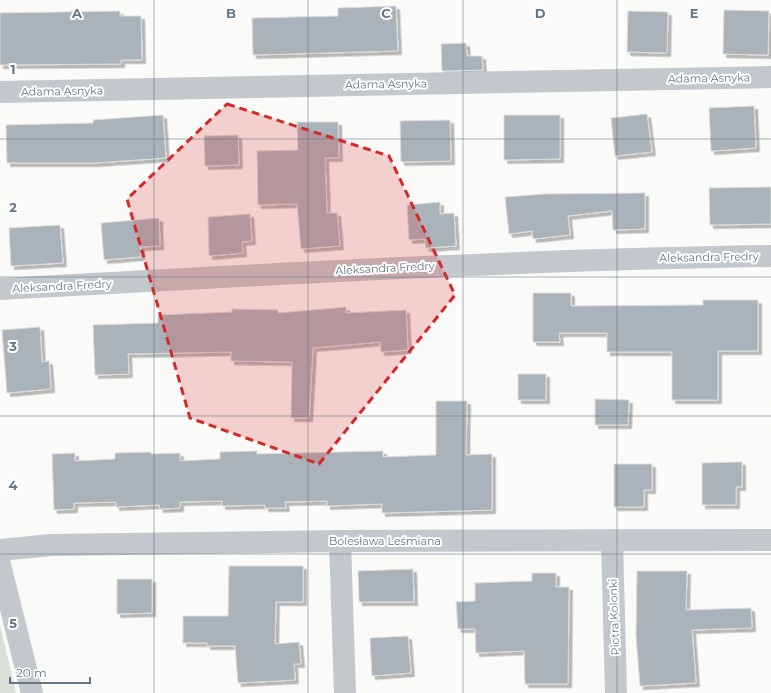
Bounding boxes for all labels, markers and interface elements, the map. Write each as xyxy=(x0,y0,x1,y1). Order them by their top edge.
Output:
text: A xyxy=(71,5,83,21)
text: B xyxy=(226,5,236,21)
text: C xyxy=(381,5,391,21)
text: D xyxy=(535,5,546,21)
text: E xyxy=(690,5,699,21)
text: 1 xyxy=(10,61,16,77)
street label: Adama Asnyka xyxy=(668,70,750,86)
street label: Adama Asnyka xyxy=(345,76,427,92)
street label: Adama Asnyka xyxy=(21,83,103,99)
text: 2 xyxy=(9,199,17,215)
street label: Aleksandra Fredry xyxy=(659,249,759,265)
street label: Aleksandra Fredry xyxy=(335,258,435,278)
street label: Aleksandra Fredry xyxy=(12,276,112,296)
text: 3 xyxy=(8,338,17,354)
text: 4 xyxy=(9,477,18,493)
street label: Bolesława Leśmiana xyxy=(329,534,441,548)
street label: Piotra Kolonki xyxy=(606,578,622,656)
text: 5 xyxy=(9,615,17,631)
scale bar xyxy=(10,659,90,685)
text: 20 m xyxy=(16,665,47,680)

